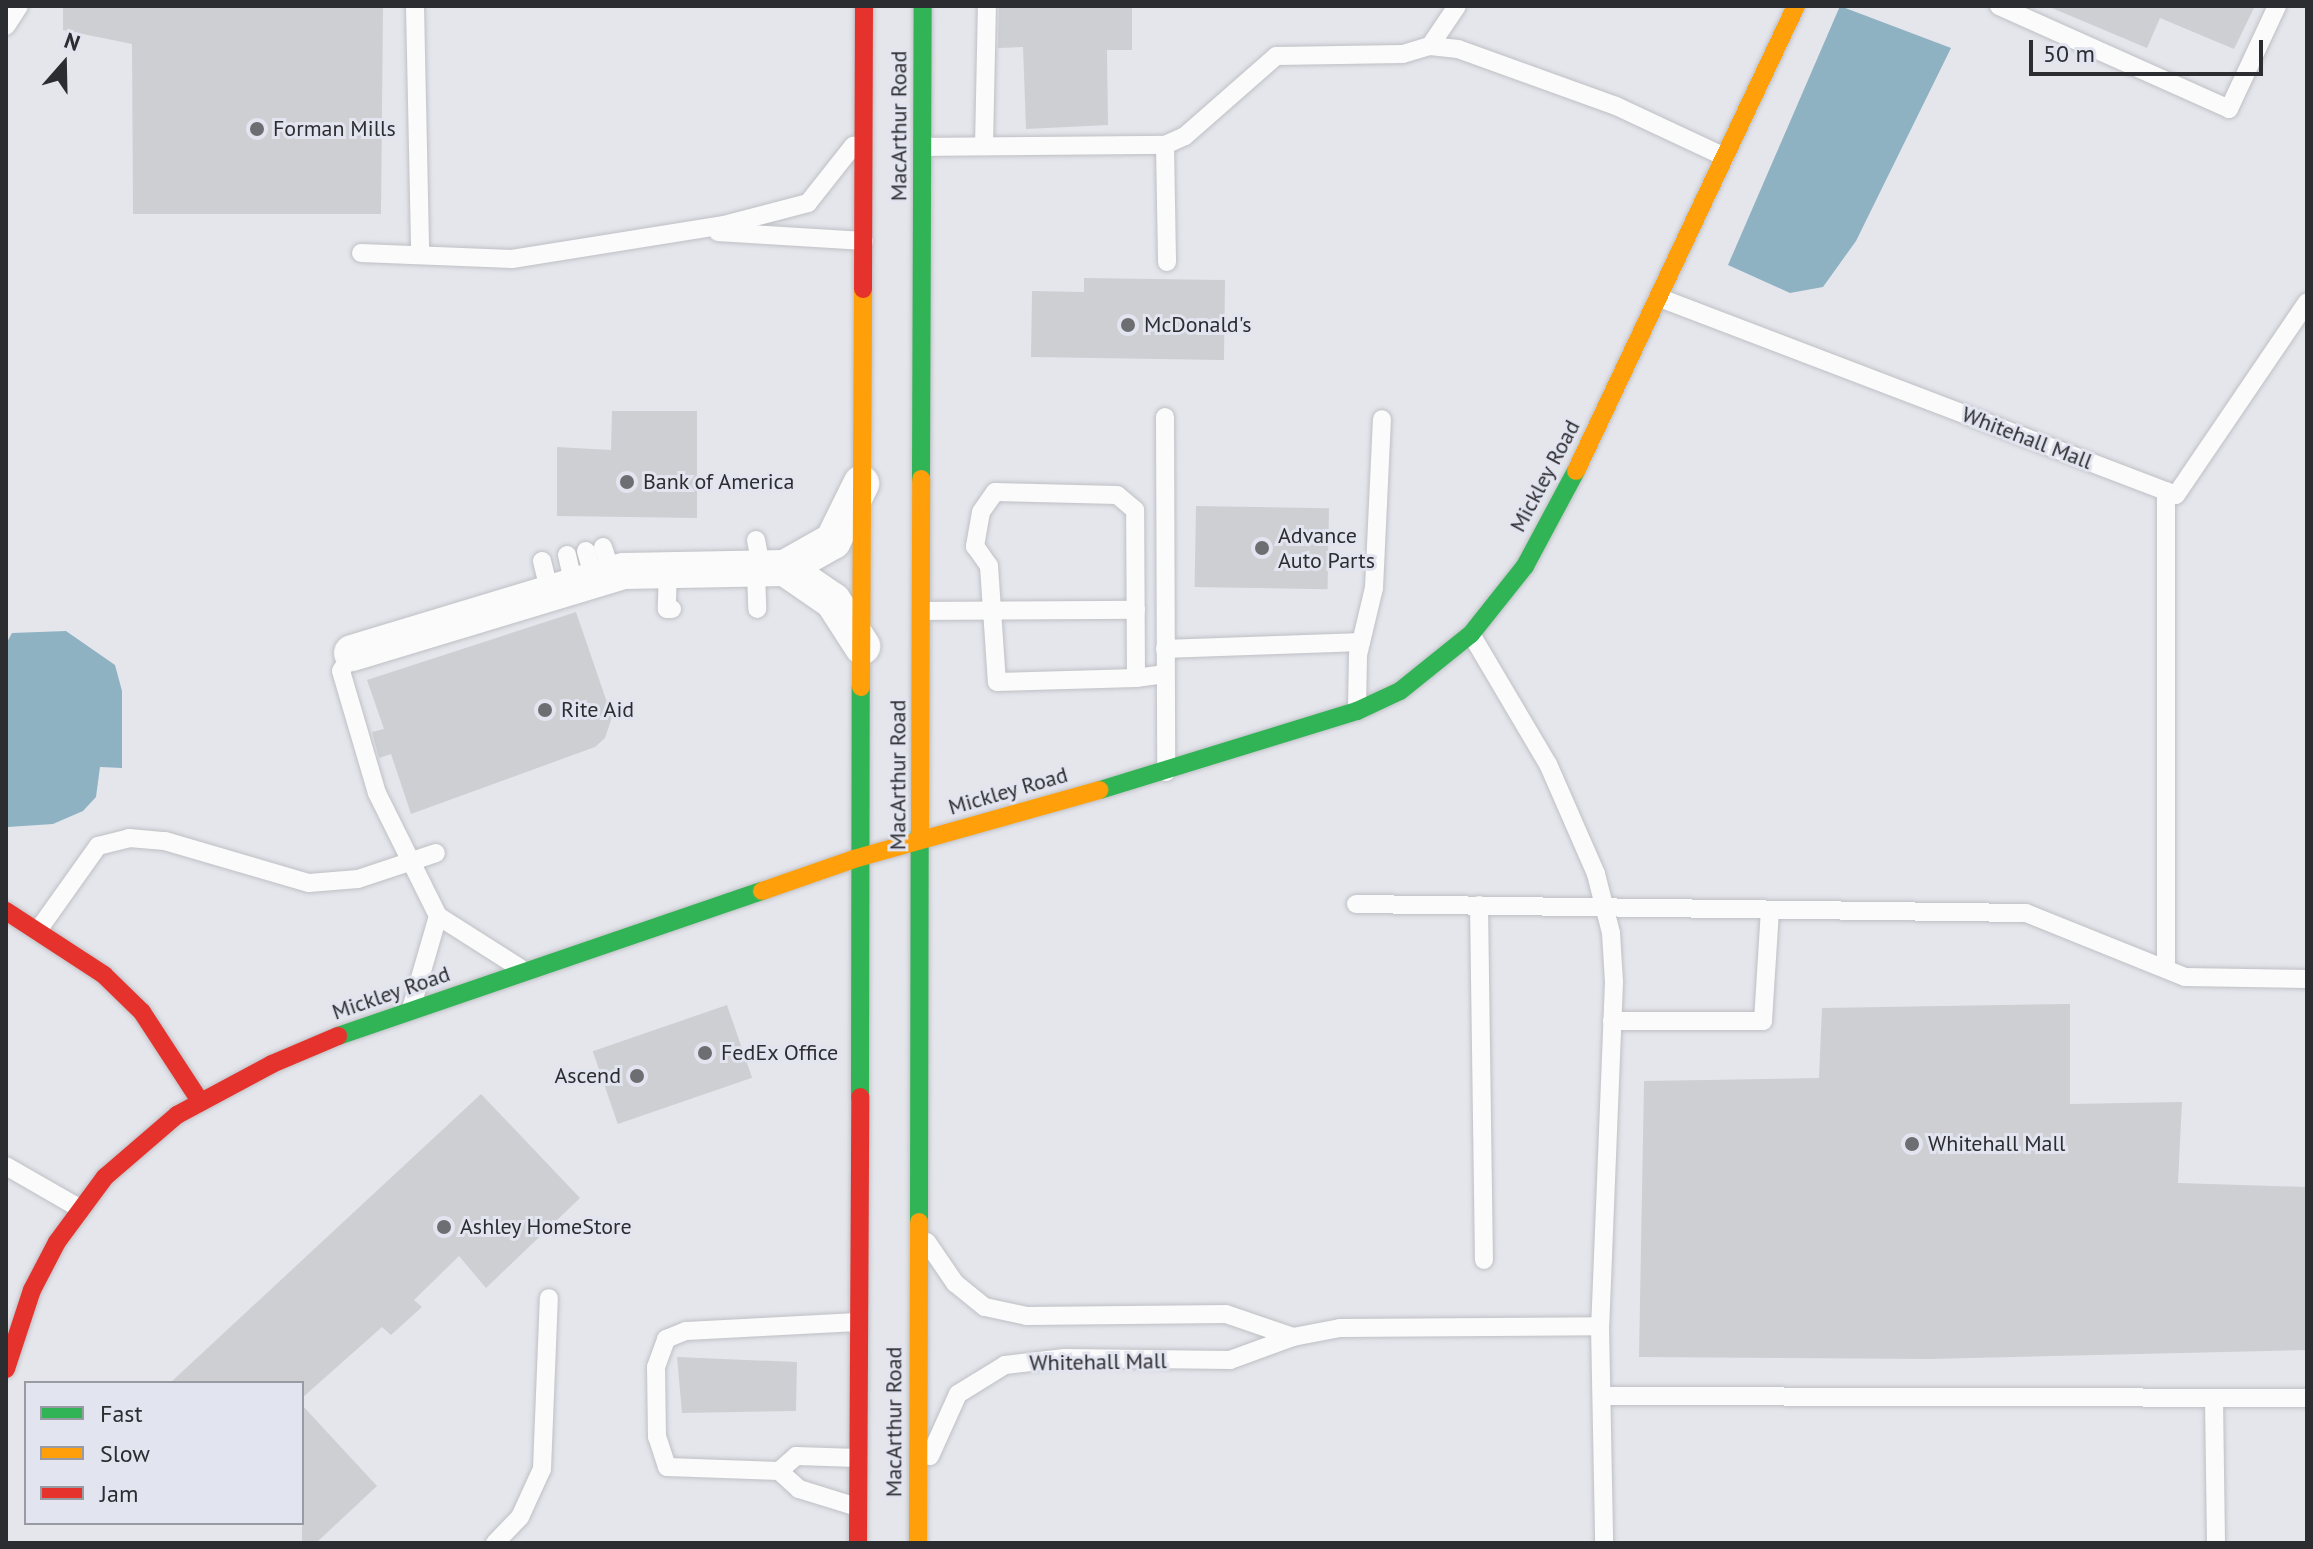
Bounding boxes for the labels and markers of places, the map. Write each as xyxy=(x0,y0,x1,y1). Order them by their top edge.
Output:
place label: Forman Mills xyxy=(273,116,396,142)
marker: Forman Mills xyxy=(248,120,266,138)
place label: McDonald's xyxy=(1144,312,1251,338)
marker: McDonald's xyxy=(1119,316,1137,334)
place label: Bank of America xyxy=(643,469,796,495)
marker: Bank of America xyxy=(618,473,636,491)
place label: Advance Auto Parts xyxy=(1278,522,1375,574)
marker: Advance Auto Parts xyxy=(1253,539,1271,557)
place label: Rite Aid xyxy=(561,697,635,723)
marker: Rite Aid xyxy=(536,701,554,719)
place label: FedEx Office xyxy=(721,1040,839,1066)
marker: FedEx Office xyxy=(696,1044,714,1062)
place label: Ascend xyxy=(554,1063,621,1089)
marker: Ascend xyxy=(628,1067,646,1085)
place label: Whitehall Mall xyxy=(1928,1131,2065,1157)
marker: Whitehall Mall xyxy=(1903,1135,1921,1153)
place label: Ashley HomeStore xyxy=(460,1214,632,1240)
marker: Ashley HomeStore xyxy=(435,1218,453,1236)

